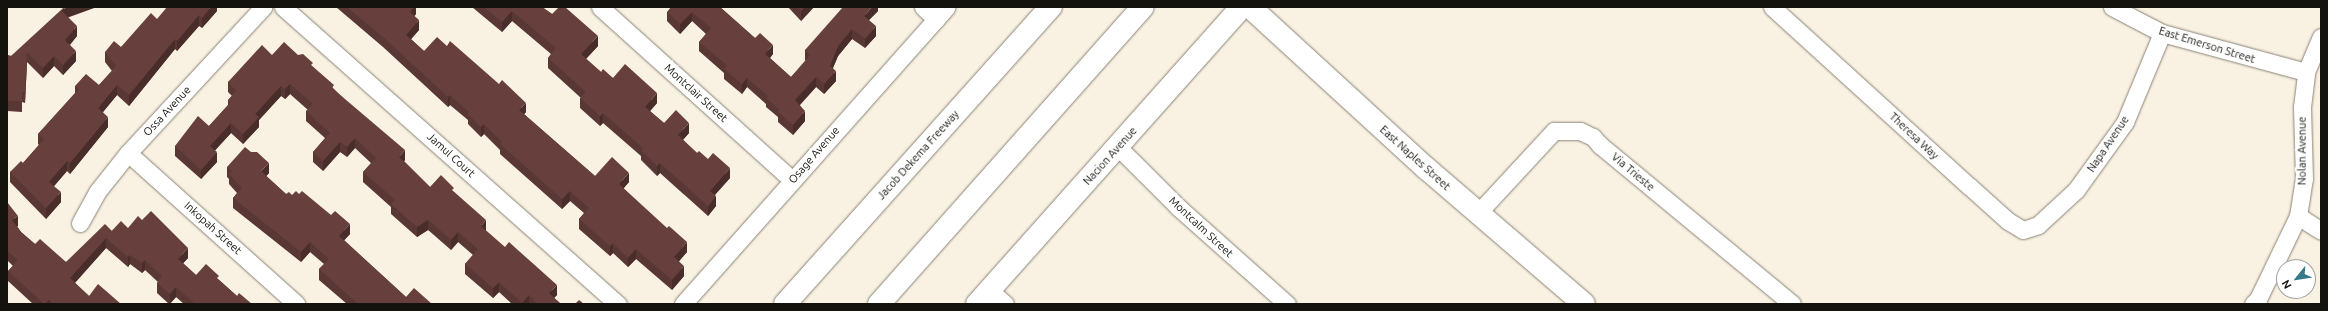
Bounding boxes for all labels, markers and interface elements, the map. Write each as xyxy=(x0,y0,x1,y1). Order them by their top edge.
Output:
street label: East Emerson Street xyxy=(2157,24,2257,66)
street label: Montclair Street xyxy=(662,61,730,125)
street label: Ossa Avenue xyxy=(141,83,193,139)
street label: Jacob Dekema Freeway xyxy=(874,108,962,202)
street label: Theresa Way xyxy=(1887,110,1941,162)
street label: Napa Avenue xyxy=(2084,113,2132,175)
street label: Nolan Avenue xyxy=(2295,117,2309,185)
street label: East Naples Street xyxy=(1377,123,1453,193)
street label: Osage Avenue xyxy=(786,124,842,186)
street label: Nacion Avenue xyxy=(1080,124,1140,188)
street label: Jamul Court xyxy=(424,130,478,180)
street label: Via Trieste xyxy=(1609,150,1657,194)
street label: Montcalm Street xyxy=(1166,194,1236,260)
street label: Inkopah Street xyxy=(182,199,244,257)
north arrow xyxy=(2276,259,2316,299)
text: N xyxy=(2279,278,2294,291)

